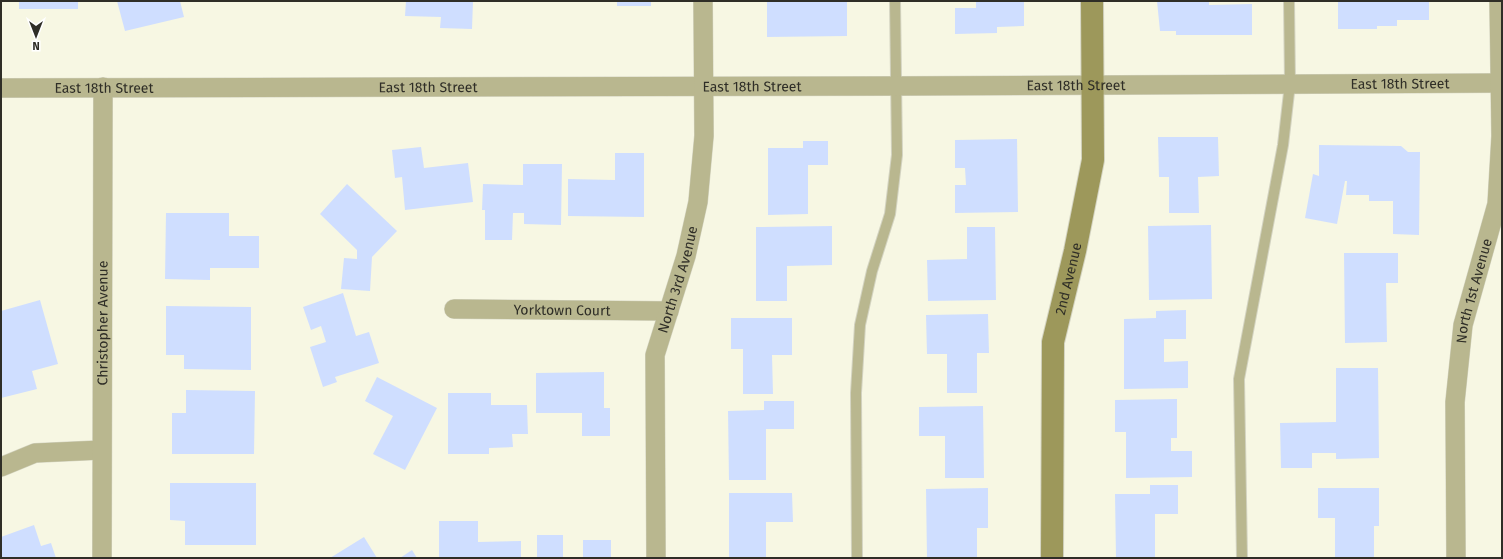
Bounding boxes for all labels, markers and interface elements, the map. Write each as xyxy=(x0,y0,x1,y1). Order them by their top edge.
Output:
north arrow xyxy=(16,16,56,56)
text: N xyxy=(32,39,40,52)
street label: East 18th Street xyxy=(1350,75,1450,92)
street label: East 18th Street xyxy=(1026,76,1126,94)
street label: East 18th Street xyxy=(379,78,478,96)
street label: East 18th Street xyxy=(703,78,802,95)
street label: East 18th Street xyxy=(55,79,154,96)
street label: North 3rd Avenue xyxy=(654,224,701,335)
street label: North 1st Avenue xyxy=(1453,236,1495,344)
street label: 2nd Avenue xyxy=(1051,241,1085,317)
street label: Christopher Avenue xyxy=(94,261,111,385)
street label: Yorktown Court xyxy=(513,301,612,319)

